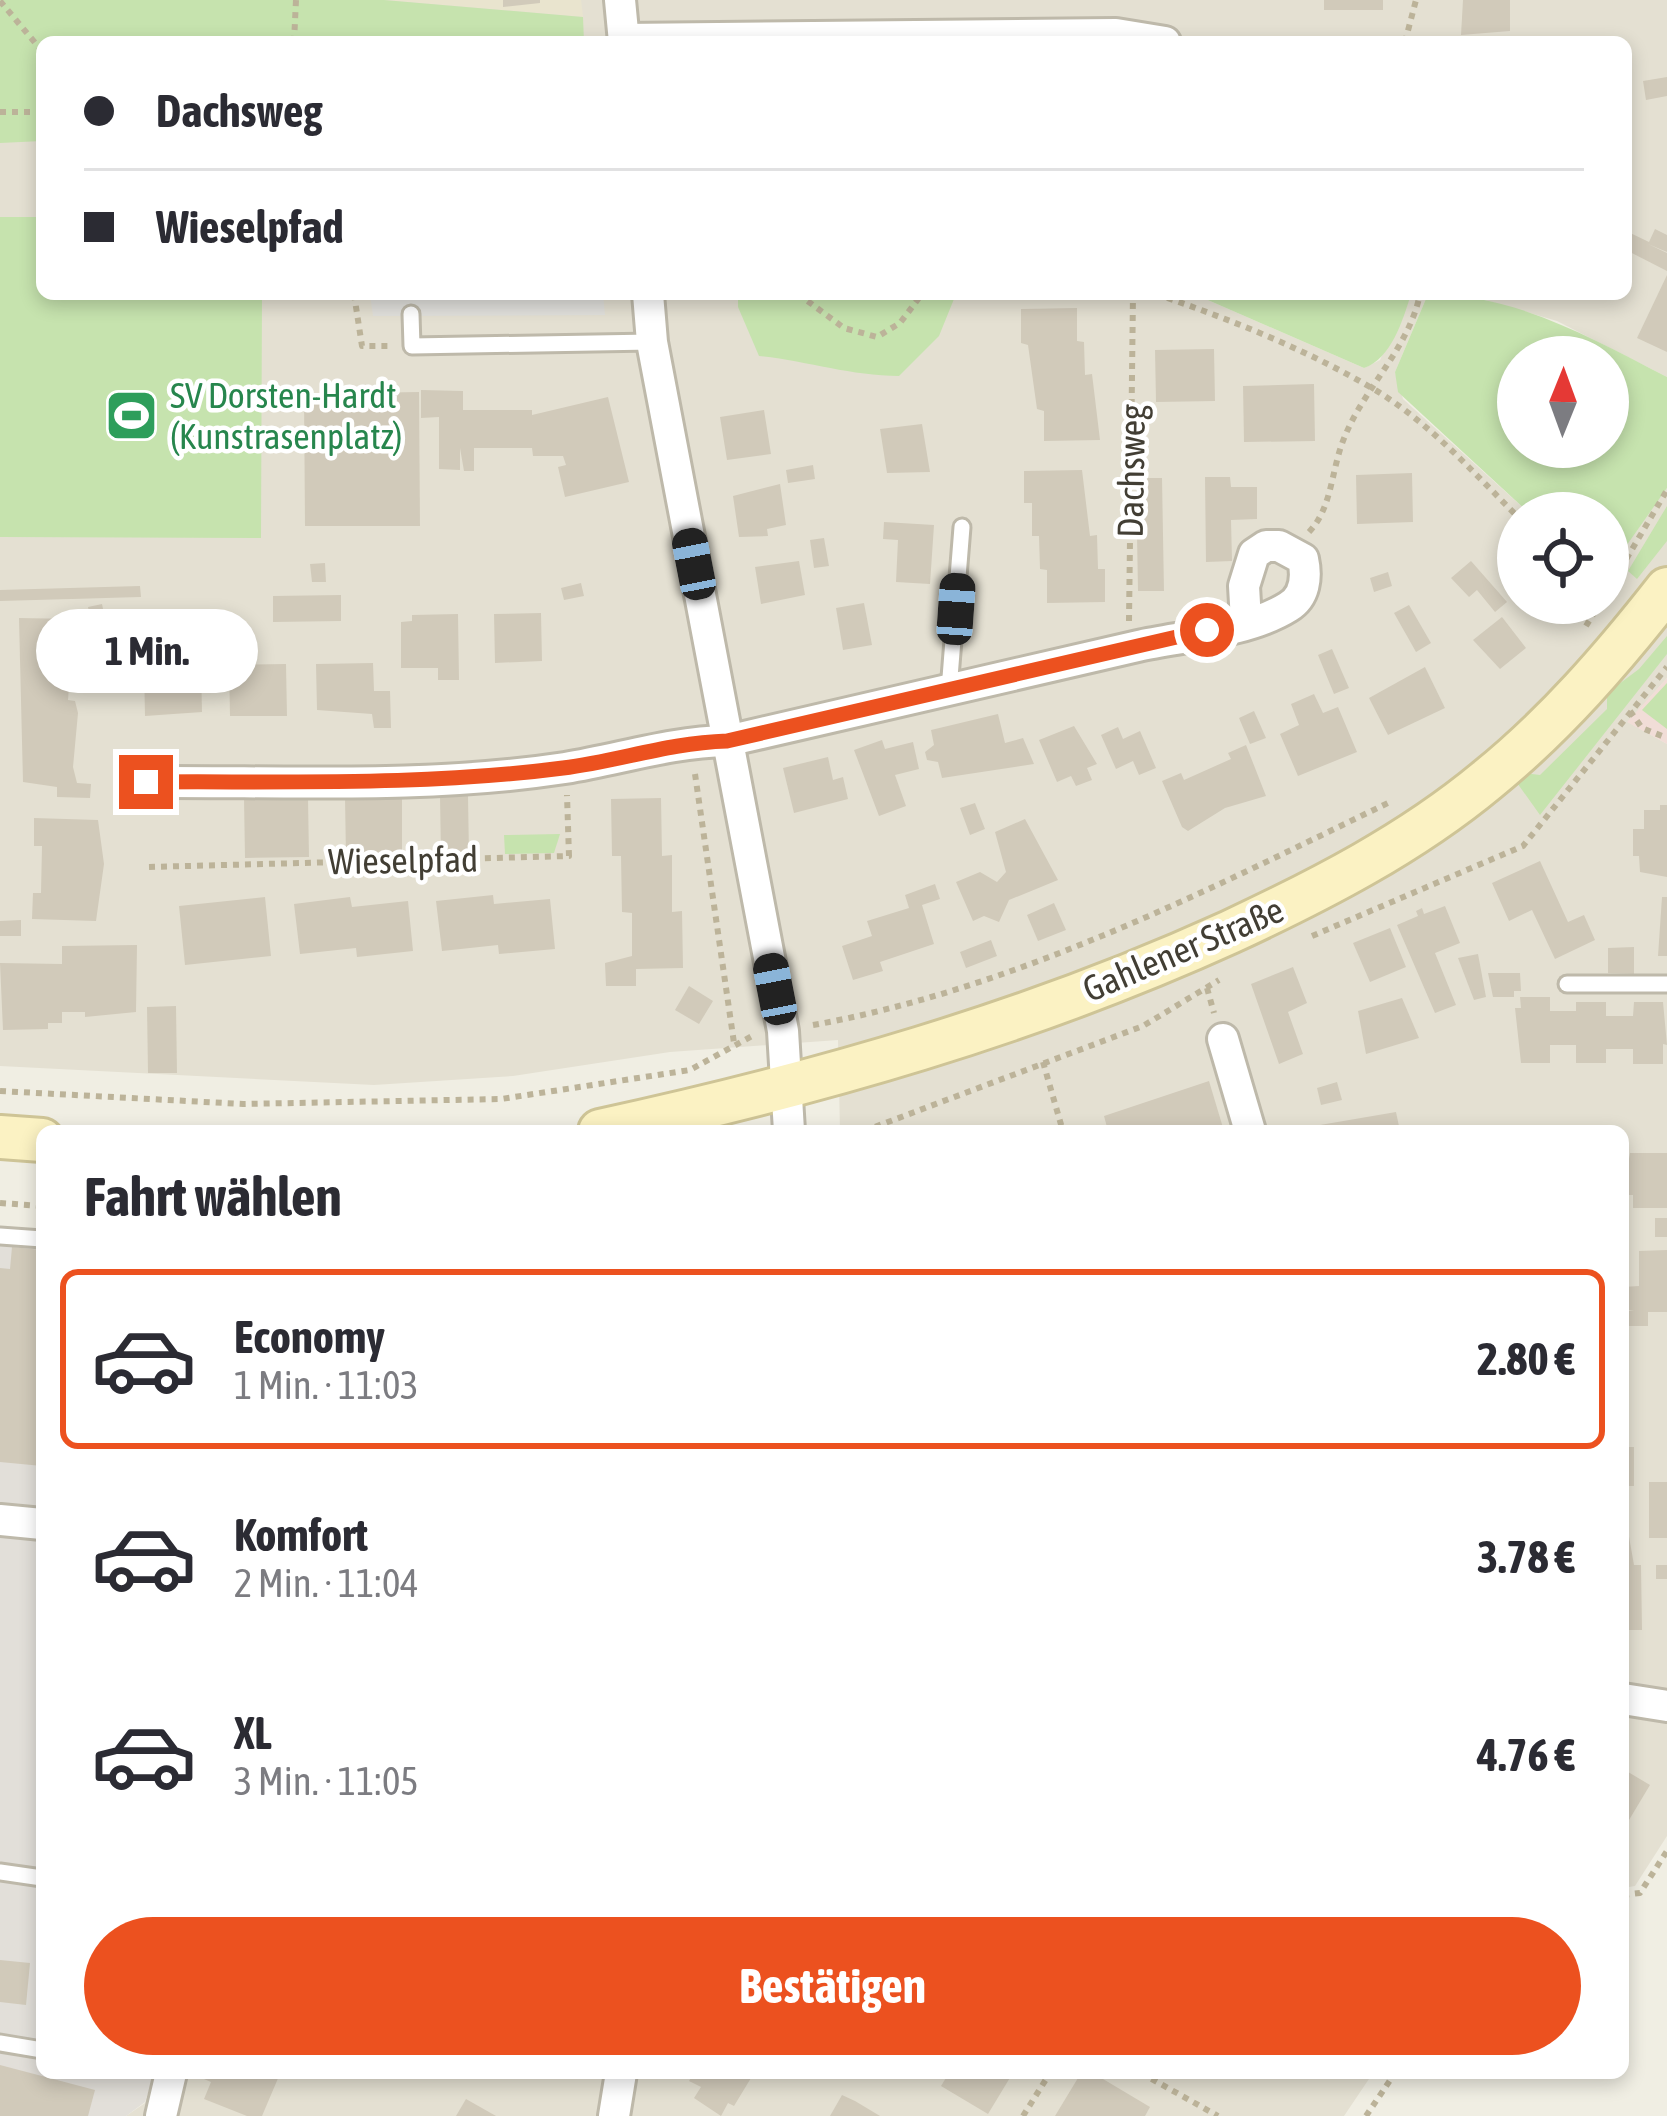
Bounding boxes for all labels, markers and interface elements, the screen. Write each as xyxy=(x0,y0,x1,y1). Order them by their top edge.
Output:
text: Dachsweg xyxy=(156,85,323,137)
text: Wieselpfad xyxy=(156,201,344,253)
north arrow xyxy=(1497,336,1629,468)
map controls xyxy=(1497,336,1629,624)
place label: SV Dorsten-Hardt (Kunstrasenplatz) xyxy=(170,374,402,457)
sports icon: SV Dorsten-Hardt (Kunstrasenplatz) xyxy=(103,388,159,444)
street label: Dachsweg xyxy=(1109,403,1153,538)
button: locate xyxy=(1497,492,1629,624)
car xyxy=(669,525,719,603)
car xyxy=(936,572,976,646)
route start xyxy=(1180,603,1234,657)
callout: 1 Min. xyxy=(35,608,257,692)
text: 1 Min. xyxy=(105,629,189,673)
route end xyxy=(119,755,173,809)
street label: Wieselpfad xyxy=(328,838,478,882)
street label: Gahlener Straße xyxy=(1077,888,1289,1010)
car xyxy=(750,950,800,1028)
text: Fahrt wählen xyxy=(84,1166,342,1227)
icon: car xyxy=(90,1305,198,1413)
text: Economy xyxy=(234,1311,385,1363)
text: 2.80 € xyxy=(1477,1333,1575,1385)
text: 1 Min. · 11:03 xyxy=(234,1363,419,1407)
icon: car xyxy=(90,1503,198,1611)
text: Komfort xyxy=(234,1509,368,1561)
text: 3.78 € xyxy=(1477,1531,1575,1583)
text: 2 Min. · 11:04 xyxy=(234,1561,419,1605)
icon: car xyxy=(90,1701,198,1809)
text: XL xyxy=(234,1707,272,1759)
text: 4.76 € xyxy=(1477,1729,1575,1781)
text: 3 Min. · 11:05 xyxy=(234,1759,419,1803)
button: Bestätigen xyxy=(84,1917,1581,2055)

